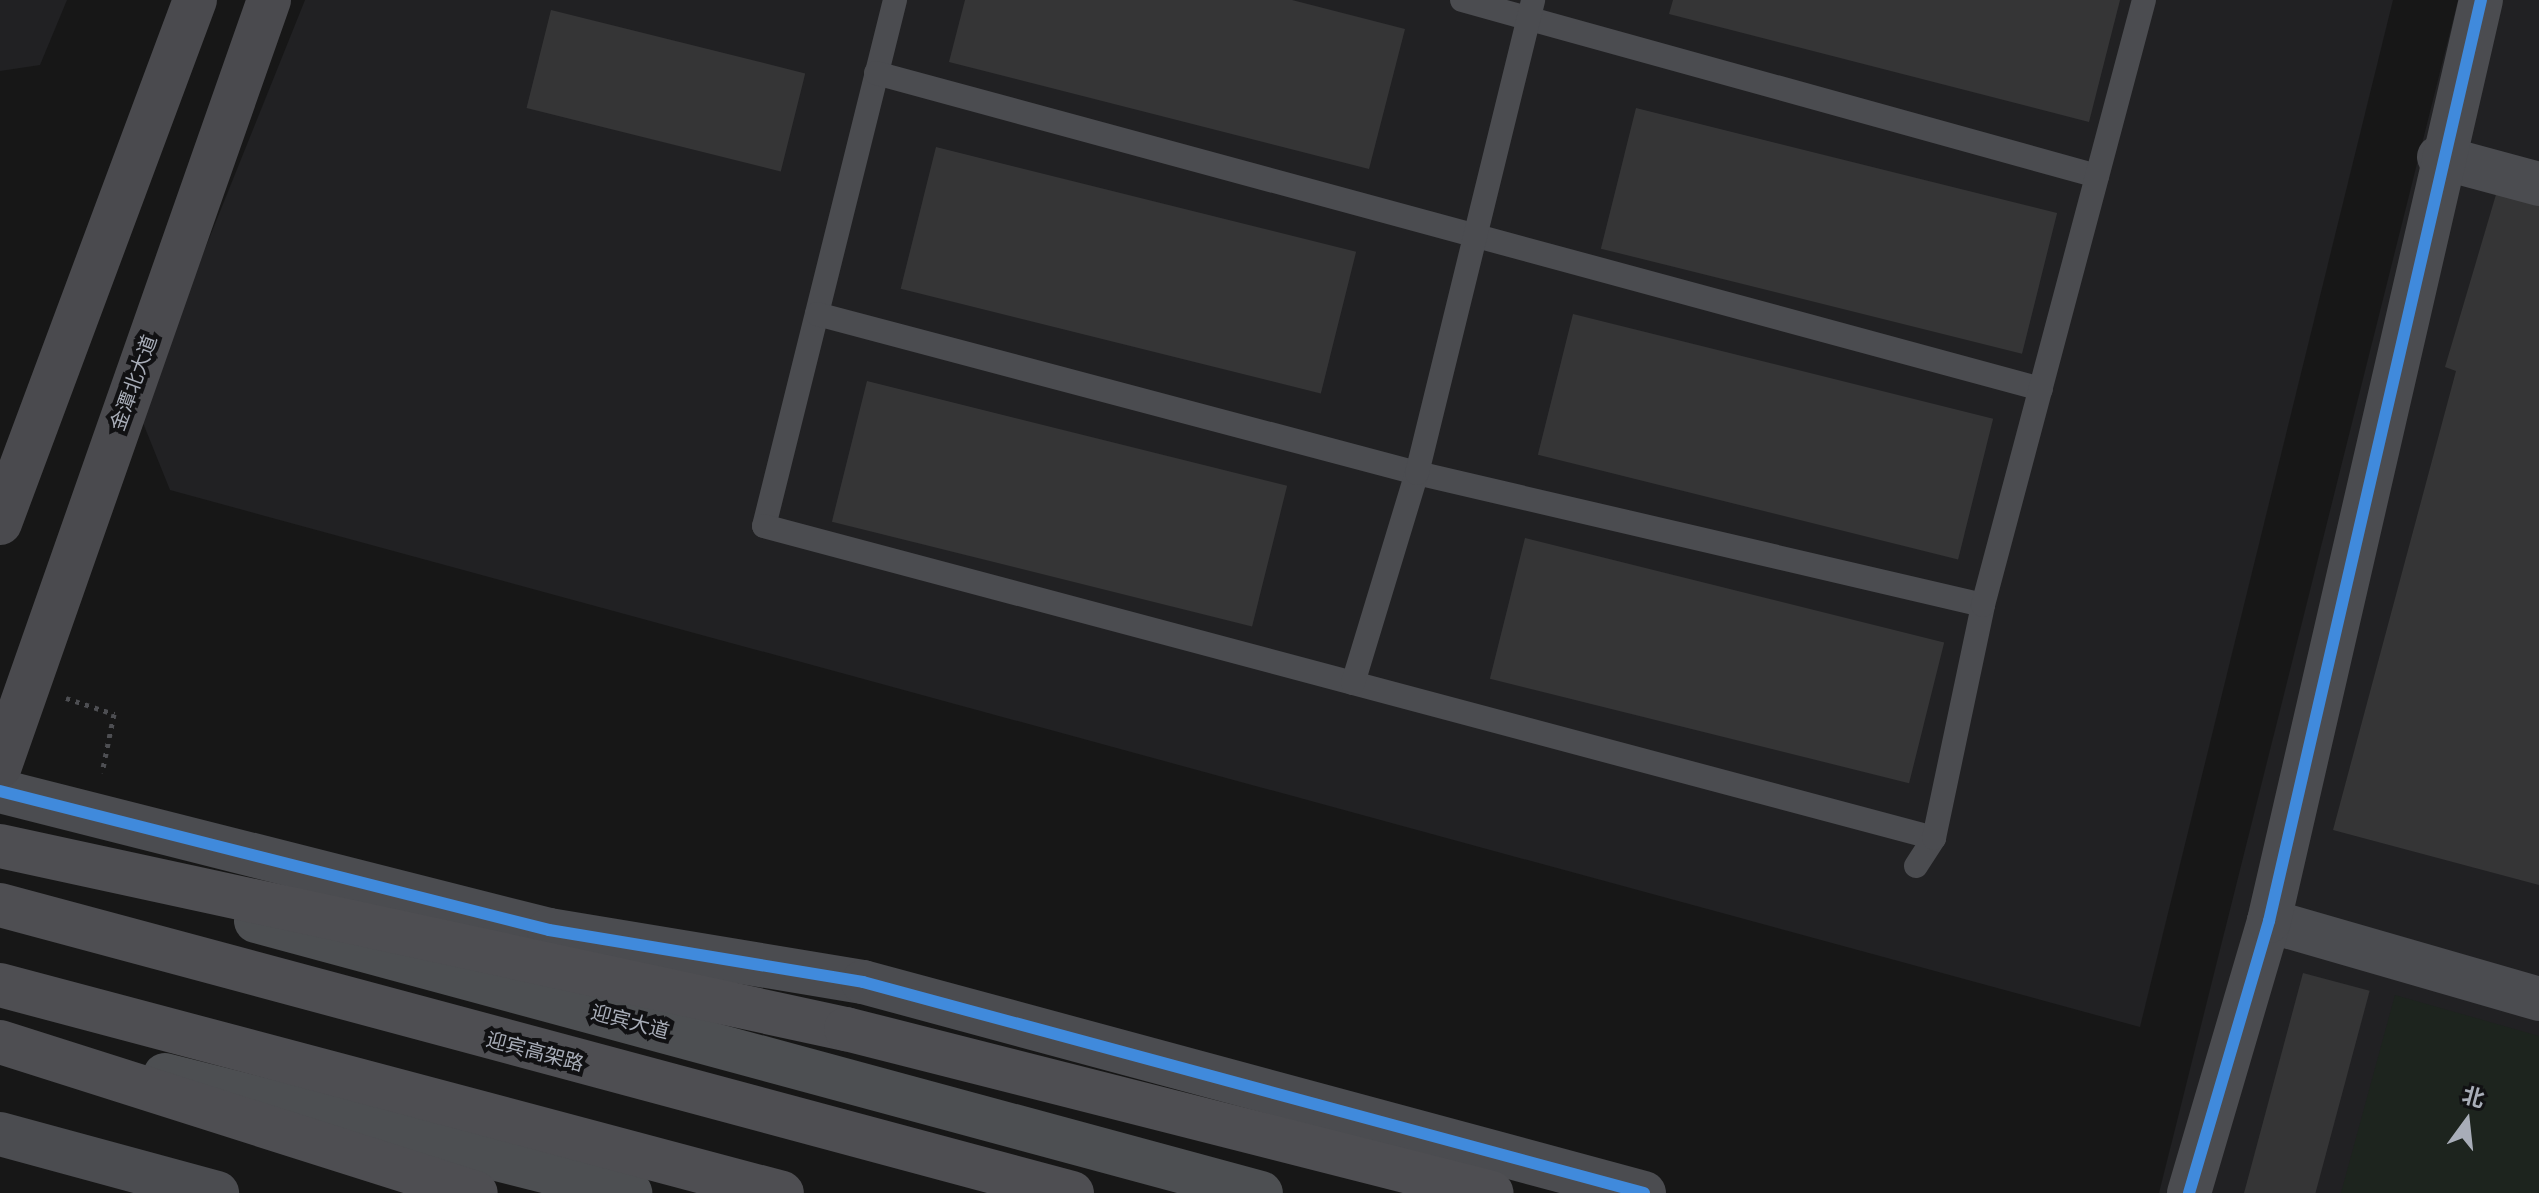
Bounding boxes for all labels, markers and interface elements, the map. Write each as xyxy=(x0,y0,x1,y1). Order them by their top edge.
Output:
street label: 金潭北大道 xyxy=(106,332,162,434)
street label: 迎宾大道 xyxy=(588,1000,672,1044)
street label: 迎宾高架路 xyxy=(484,1027,586,1077)
north arrow xyxy=(2427,1081,2507,1161)
text: 北 xyxy=(2459,1082,2487,1112)

